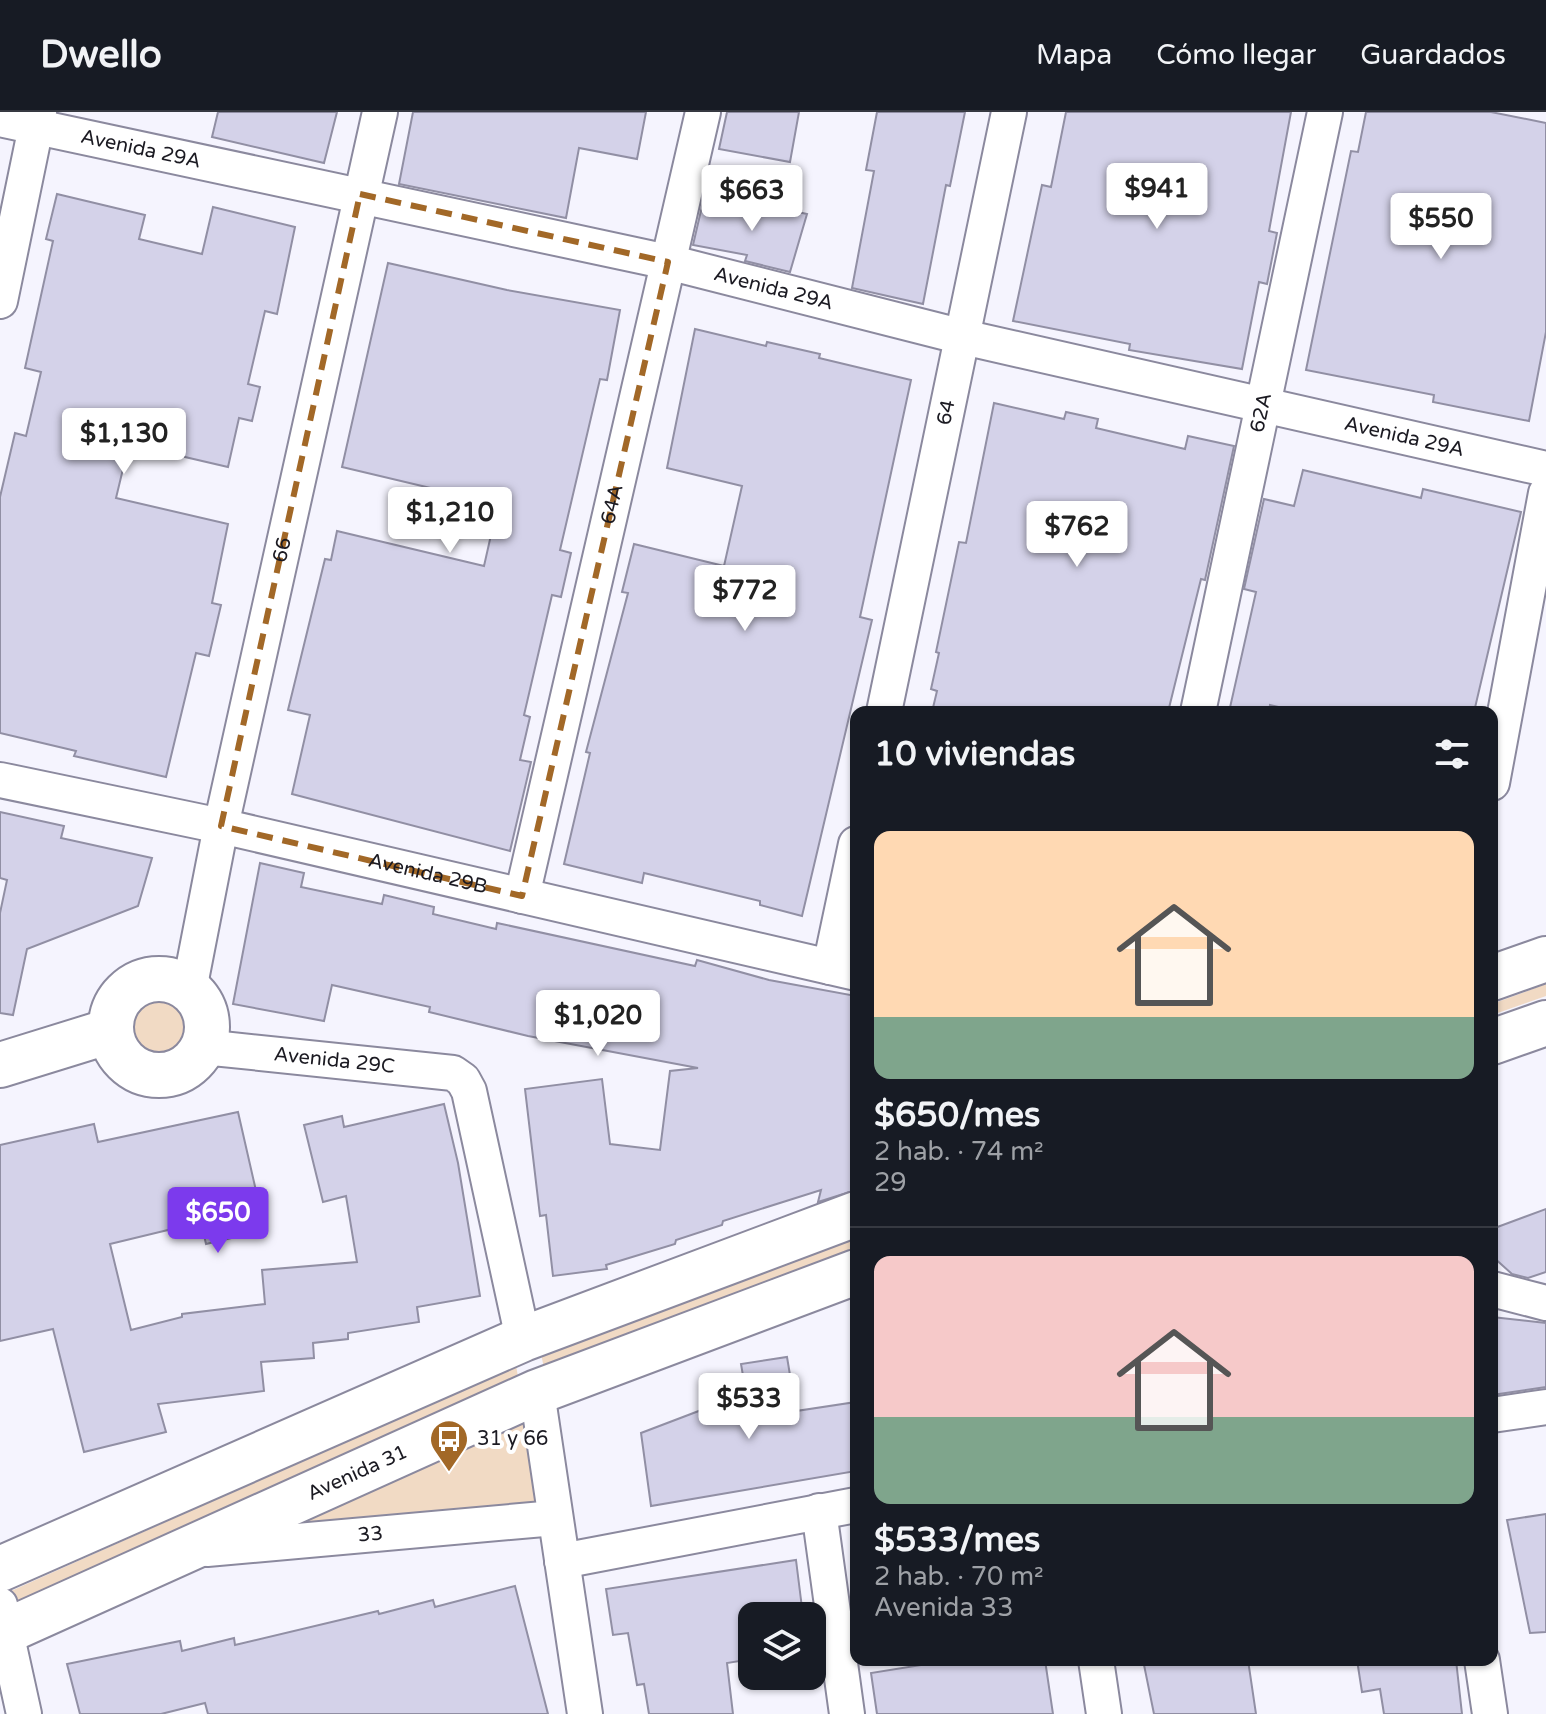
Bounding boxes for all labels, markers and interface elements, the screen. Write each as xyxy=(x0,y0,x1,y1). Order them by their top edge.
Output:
text: Dwello xyxy=(40,32,162,78)
text: Mapa xyxy=(1036,38,1112,72)
text: Cómo llegar xyxy=(1156,38,1316,72)
text: Guardados xyxy=(1360,38,1506,72)
street label: Avenida 29A xyxy=(79,125,203,174)
pin: $941 xyxy=(1110,163,1204,231)
pin: $663 xyxy=(705,165,799,233)
text: $941 xyxy=(1124,173,1190,204)
text: $663 xyxy=(719,175,785,206)
pin: $550 xyxy=(1394,193,1488,261)
text: $550 xyxy=(1408,203,1474,234)
street label: Avenida 29A xyxy=(711,262,836,316)
street label: 62A xyxy=(1245,391,1277,435)
street label: 64 xyxy=(932,398,961,427)
pin: $1,130 xyxy=(59,408,189,476)
street label: Avenida 29A xyxy=(1342,412,1467,462)
text: $1,130 xyxy=(80,418,168,449)
street label: 64A xyxy=(596,482,629,527)
pin: $1,210 xyxy=(385,487,515,555)
text: $1,210 xyxy=(406,497,494,528)
pin: $762 xyxy=(1030,501,1124,569)
text: $762 xyxy=(1044,511,1110,542)
street label: 66 xyxy=(268,535,297,565)
pin: $772 xyxy=(698,565,792,633)
text: $772 xyxy=(712,575,778,606)
icon: filters xyxy=(1430,732,1474,776)
text: 10 viviendas xyxy=(874,734,1075,775)
street label: Avenida 29B xyxy=(366,849,490,899)
icon: home xyxy=(1102,883,1246,1027)
pin: $1,020 xyxy=(533,990,663,1058)
text: $1,020 xyxy=(554,1000,642,1031)
street label: Avenida 29C xyxy=(273,1042,396,1079)
text: $650/mes xyxy=(874,1095,1040,1136)
text: 2 hab. · 74 m² xyxy=(874,1136,1044,1167)
text: 29 xyxy=(874,1167,907,1198)
pin: $650 xyxy=(171,1187,265,1255)
text: $650 xyxy=(185,1197,251,1228)
icon: home xyxy=(1102,1308,1246,1452)
pin: $533 xyxy=(702,1373,796,1441)
text: $533 xyxy=(716,1383,782,1414)
bus stop icon: 31 y 66 xyxy=(428,1418,470,1473)
place label: 31 y 66 xyxy=(477,1427,548,1451)
street label: Avenida 31 xyxy=(304,1440,411,1506)
text: $533/mes xyxy=(874,1520,1040,1561)
street label: 33 xyxy=(357,1521,384,1548)
text: 2 hab. · 70 m² xyxy=(874,1561,1044,1592)
text: Avenida 33 xyxy=(874,1592,1014,1623)
map controls xyxy=(738,1602,826,1690)
button: layers xyxy=(738,1602,826,1690)

